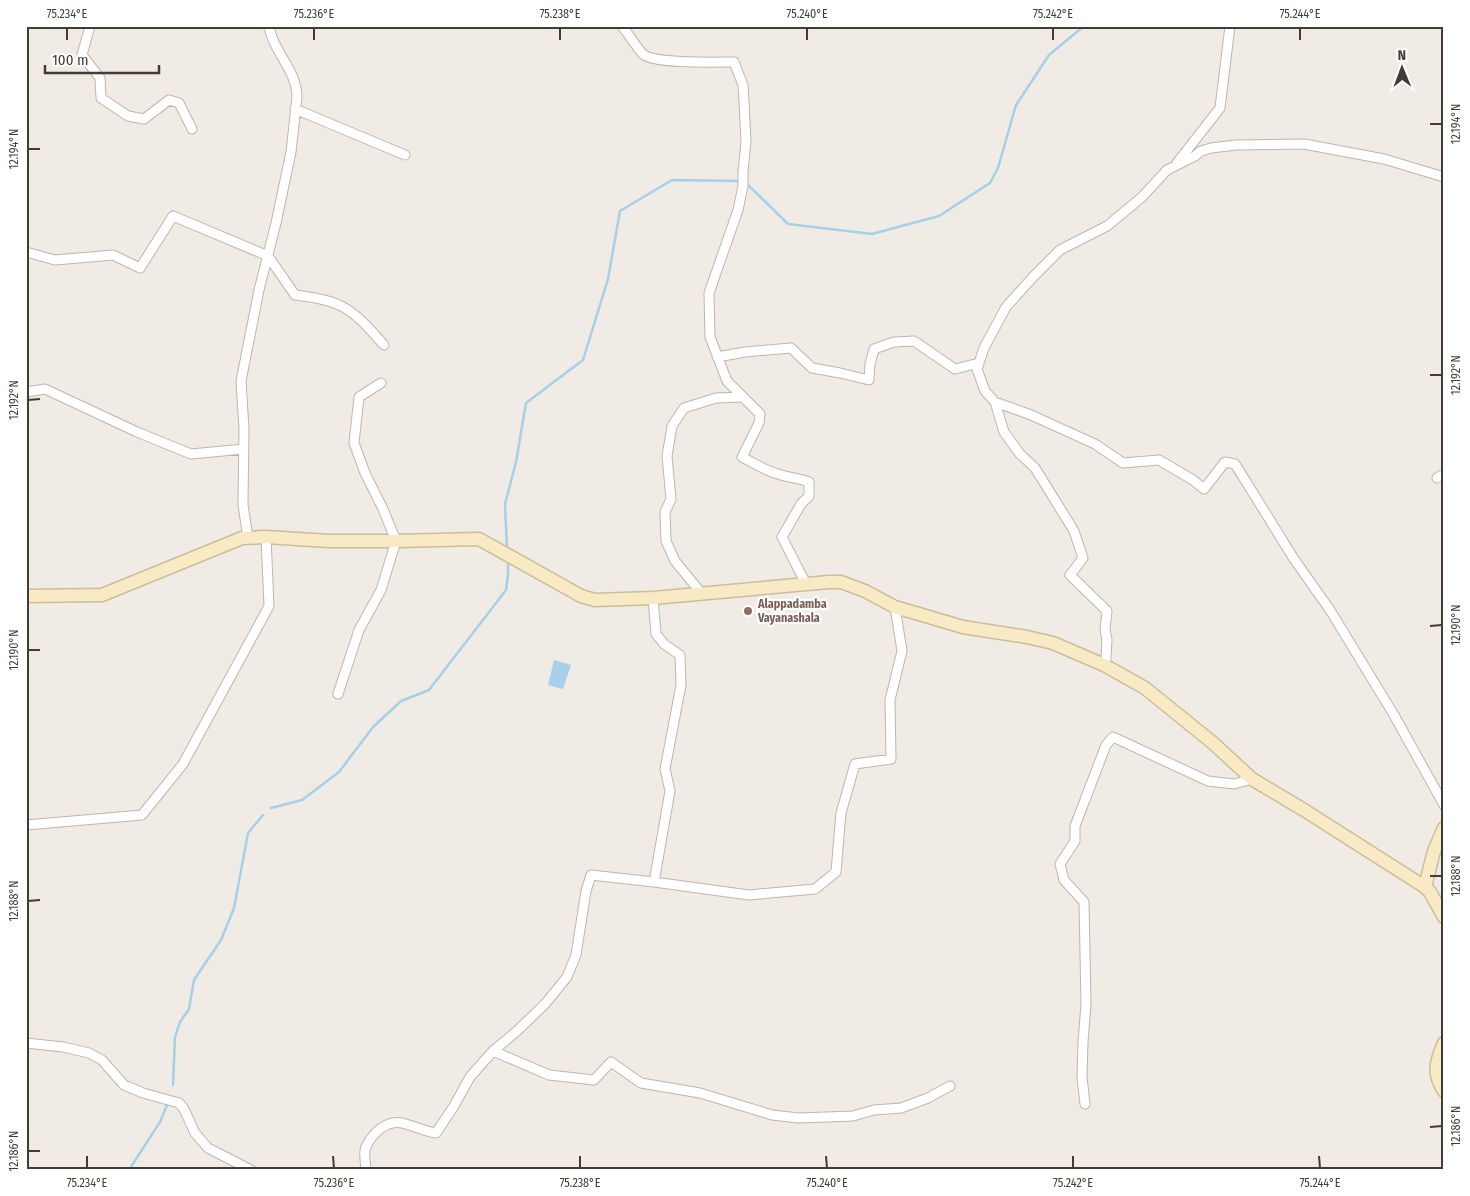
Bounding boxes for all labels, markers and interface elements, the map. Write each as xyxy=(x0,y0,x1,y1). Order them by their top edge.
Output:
text: 75.234°E xyxy=(47,7,88,21)
text: 75.236°E xyxy=(294,7,335,21)
text: 75.238°E xyxy=(540,7,581,21)
text: 75.240°E xyxy=(786,7,828,21)
text: 75.242°E xyxy=(1033,7,1073,21)
text: 75.244°E xyxy=(1280,7,1321,21)
scale bar xyxy=(45,42,159,74)
north arrow xyxy=(1378,42,1428,92)
text: N xyxy=(1397,47,1406,64)
text: 100 m xyxy=(52,51,89,69)
text: 12.194°N xyxy=(1449,104,1463,144)
text: 12.194°N xyxy=(7,129,21,169)
text: 12.192°N xyxy=(1449,355,1463,395)
text: 12.192°N xyxy=(7,380,21,420)
place label: Alappadamba Vayanashala xyxy=(757,597,827,625)
marker: Alappadamba Vayanashala xyxy=(742,605,754,617)
text: 12.190°N xyxy=(1449,605,1463,646)
text: 12.190°N xyxy=(7,630,21,671)
text: 12.188°N xyxy=(1449,856,1463,896)
text: 12.188°N xyxy=(7,881,21,921)
text: 12.186°N xyxy=(1449,1106,1463,1146)
text: 12.186°N xyxy=(7,1131,21,1171)
text: 75.234°E xyxy=(67,1176,108,1190)
text: 75.236°E xyxy=(314,1176,355,1190)
text: 75.238°E xyxy=(560,1176,601,1190)
text: 75.240°E xyxy=(806,1176,848,1190)
text: 75.242°E xyxy=(1053,1176,1093,1190)
text: 75.244°E xyxy=(1300,1176,1341,1190)

